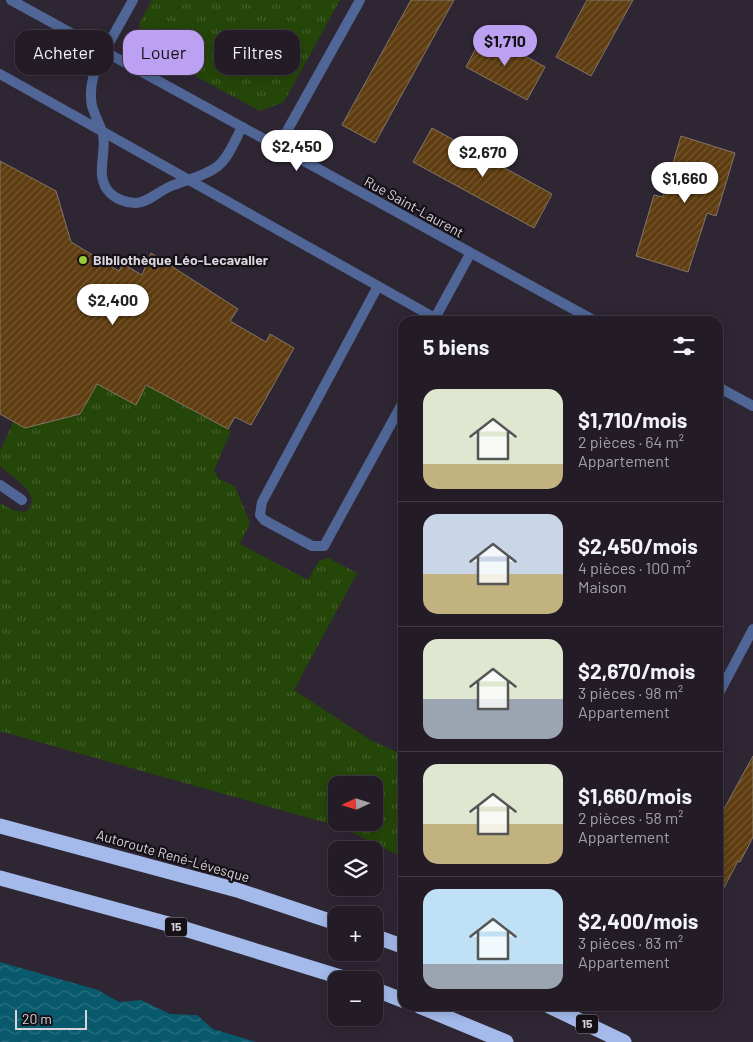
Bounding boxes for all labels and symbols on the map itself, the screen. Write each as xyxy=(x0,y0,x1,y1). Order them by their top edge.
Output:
pin: $1,710 xyxy=(464,24,546,67)
pin: $2,450 xyxy=(256,130,338,172)
pin: $2,670 xyxy=(442,136,524,178)
pin: $1,660 xyxy=(644,162,726,204)
street label: Rue Saint-Laurent xyxy=(362,172,467,241)
place label: Bibliothèque Léo-Lecavalier xyxy=(93,251,269,268)
marker: Bibliothèque Léo-Lecavalier xyxy=(77,254,89,266)
pin: $2,400 xyxy=(72,284,154,326)
north arrow xyxy=(328,776,382,831)
street label: Autoroute René-Lévesque xyxy=(95,825,252,886)
road number: 15 xyxy=(165,918,187,936)
scale bar xyxy=(15,1007,88,1030)
road number: 15 xyxy=(576,1014,598,1034)

